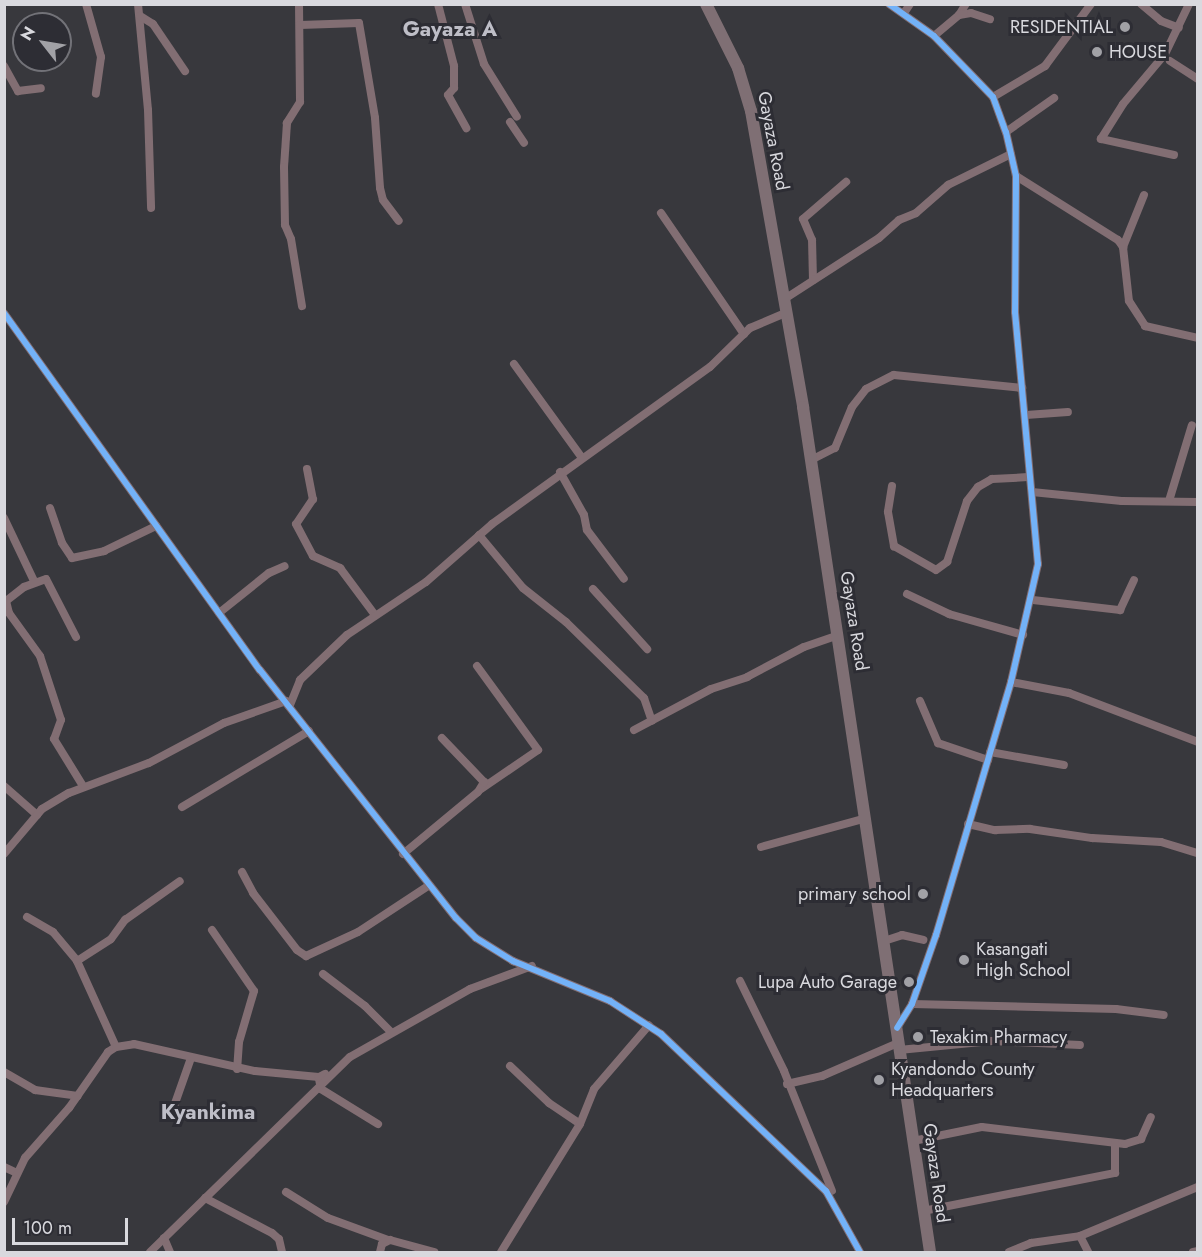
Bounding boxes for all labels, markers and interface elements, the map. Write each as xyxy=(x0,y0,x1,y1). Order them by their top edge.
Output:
north arrow xyxy=(12,12,72,72)
district label: Gayaza A xyxy=(403,16,497,42)
place label: RESIDENTIAL xyxy=(1010,16,1113,38)
marker: RESIDENTIAL xyxy=(1118,20,1132,34)
text: N xyxy=(15,22,41,45)
place label: HOUSE xyxy=(1109,41,1167,63)
marker: HOUSE xyxy=(1090,45,1104,59)
street label: Gayaza Road xyxy=(753,90,793,192)
street label: Gayaza Road xyxy=(835,570,873,672)
place label: primary school xyxy=(798,883,911,905)
marker: primary school xyxy=(916,887,930,901)
place label: Kasangati High School xyxy=(976,939,1070,982)
marker: Kasangati High School xyxy=(957,953,971,967)
place label: Lupa Auto Garage xyxy=(758,971,897,993)
marker: Lupa Auto Garage xyxy=(902,975,916,989)
place label: Texakim Pharmacy xyxy=(930,1026,1067,1048)
marker: Texakim Pharmacy xyxy=(911,1030,925,1044)
place label: Kyandondo County Headquarters xyxy=(891,1059,1035,1102)
marker: Kyandondo County Headquarters xyxy=(872,1073,886,1087)
district label: Kyankima xyxy=(161,1099,255,1125)
street label: Gayaza Road xyxy=(918,1122,954,1224)
scale bar xyxy=(15,1206,130,1244)
text: 100 m xyxy=(23,1215,72,1241)

